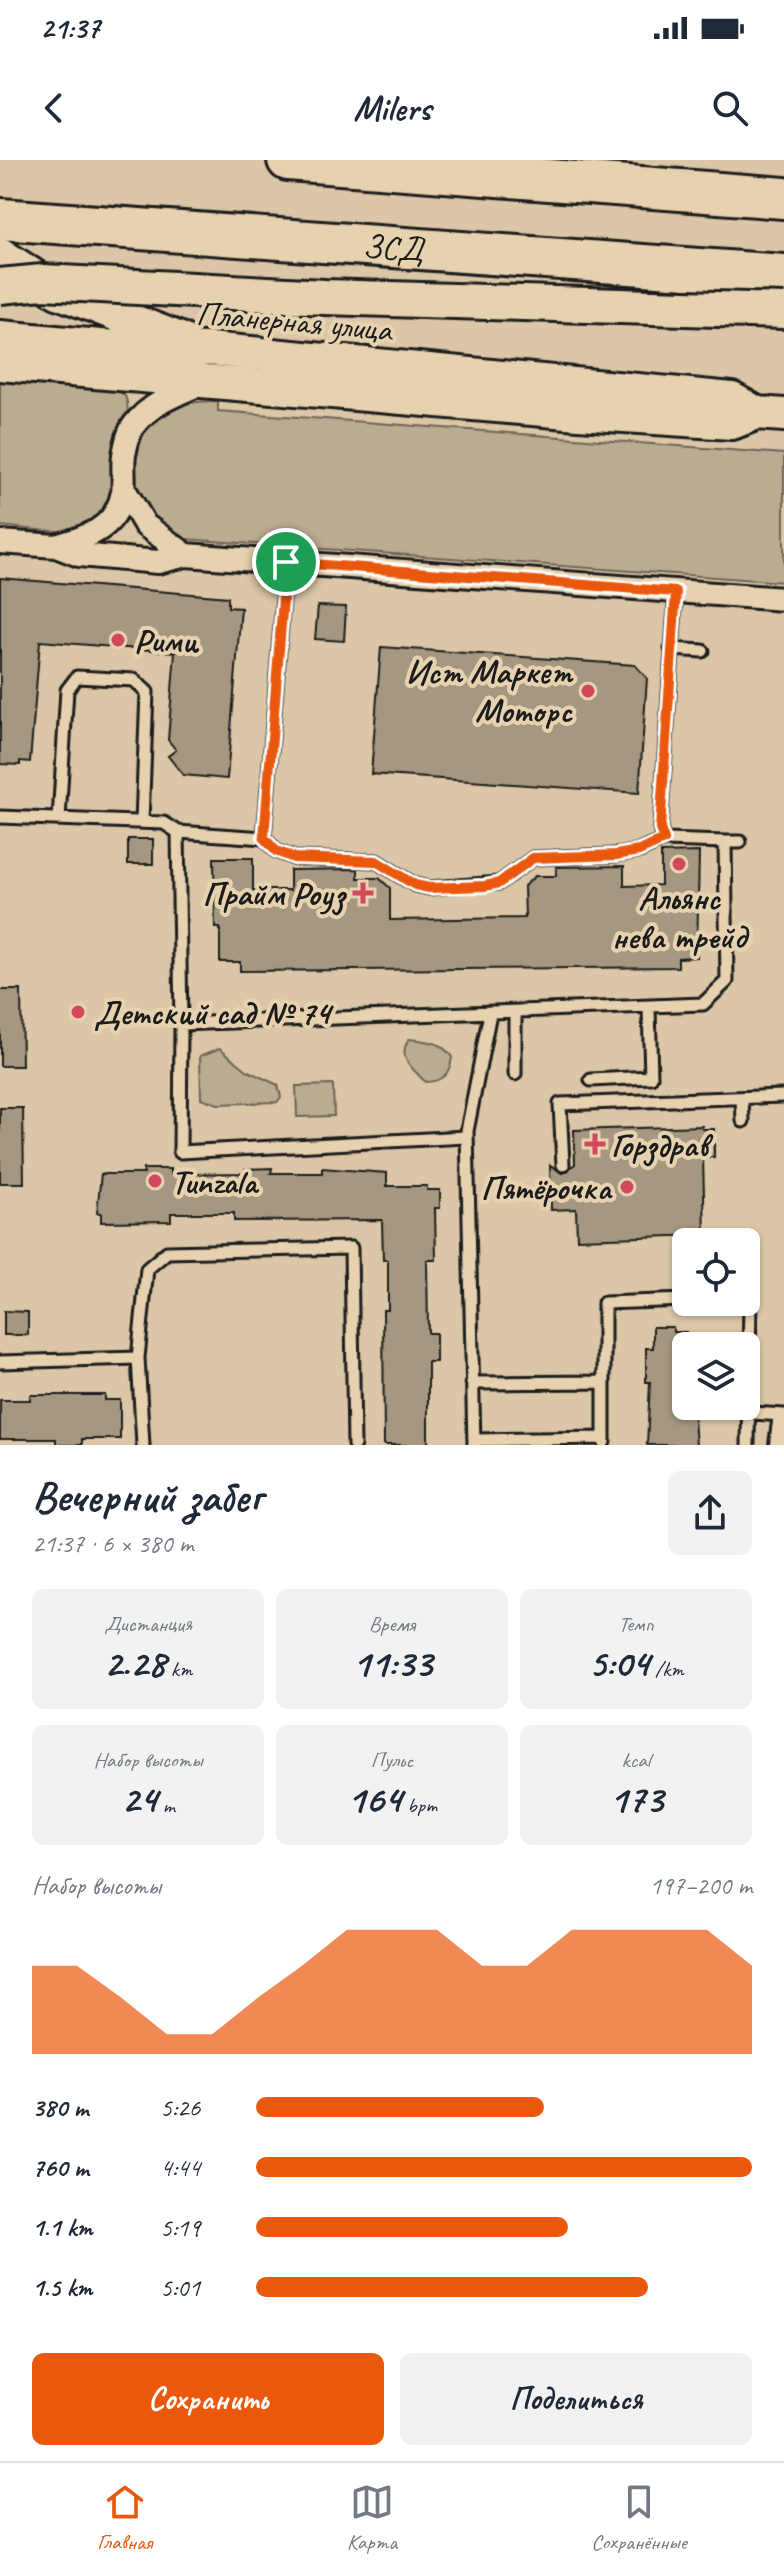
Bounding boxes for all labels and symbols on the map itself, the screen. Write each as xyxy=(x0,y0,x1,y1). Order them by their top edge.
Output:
street label: ЗСД xyxy=(361,223,427,271)
street label: Планерная улица xyxy=(195,291,395,351)
pin xyxy=(252,528,320,596)
place label: Рими xyxy=(134,619,199,662)
marker: Рими xyxy=(109,631,127,649)
place label: Ист Маркет Моторс xyxy=(406,650,574,732)
marker: Ист Маркет Моторс xyxy=(579,682,597,700)
marker: Альянс нева трейд xyxy=(670,855,688,873)
place label: Прайм Роуз xyxy=(203,872,347,916)
place label: Альянс нева трейд xyxy=(612,876,750,958)
marker: Прайм Роуз xyxy=(352,882,374,904)
place label: Детский сад № 74 xyxy=(94,991,334,1034)
marker: Детский сад № 74 xyxy=(69,1003,87,1021)
place label: Горздрав xyxy=(611,1123,714,1167)
marker: Горздрав xyxy=(586,1135,604,1153)
place label: Tunzala xyxy=(171,1160,259,1203)
place label: Пятёрочка xyxy=(481,1166,613,1209)
marker: Tunzala xyxy=(146,1172,164,1190)
marker: Пятёрочка xyxy=(618,1178,636,1196)

